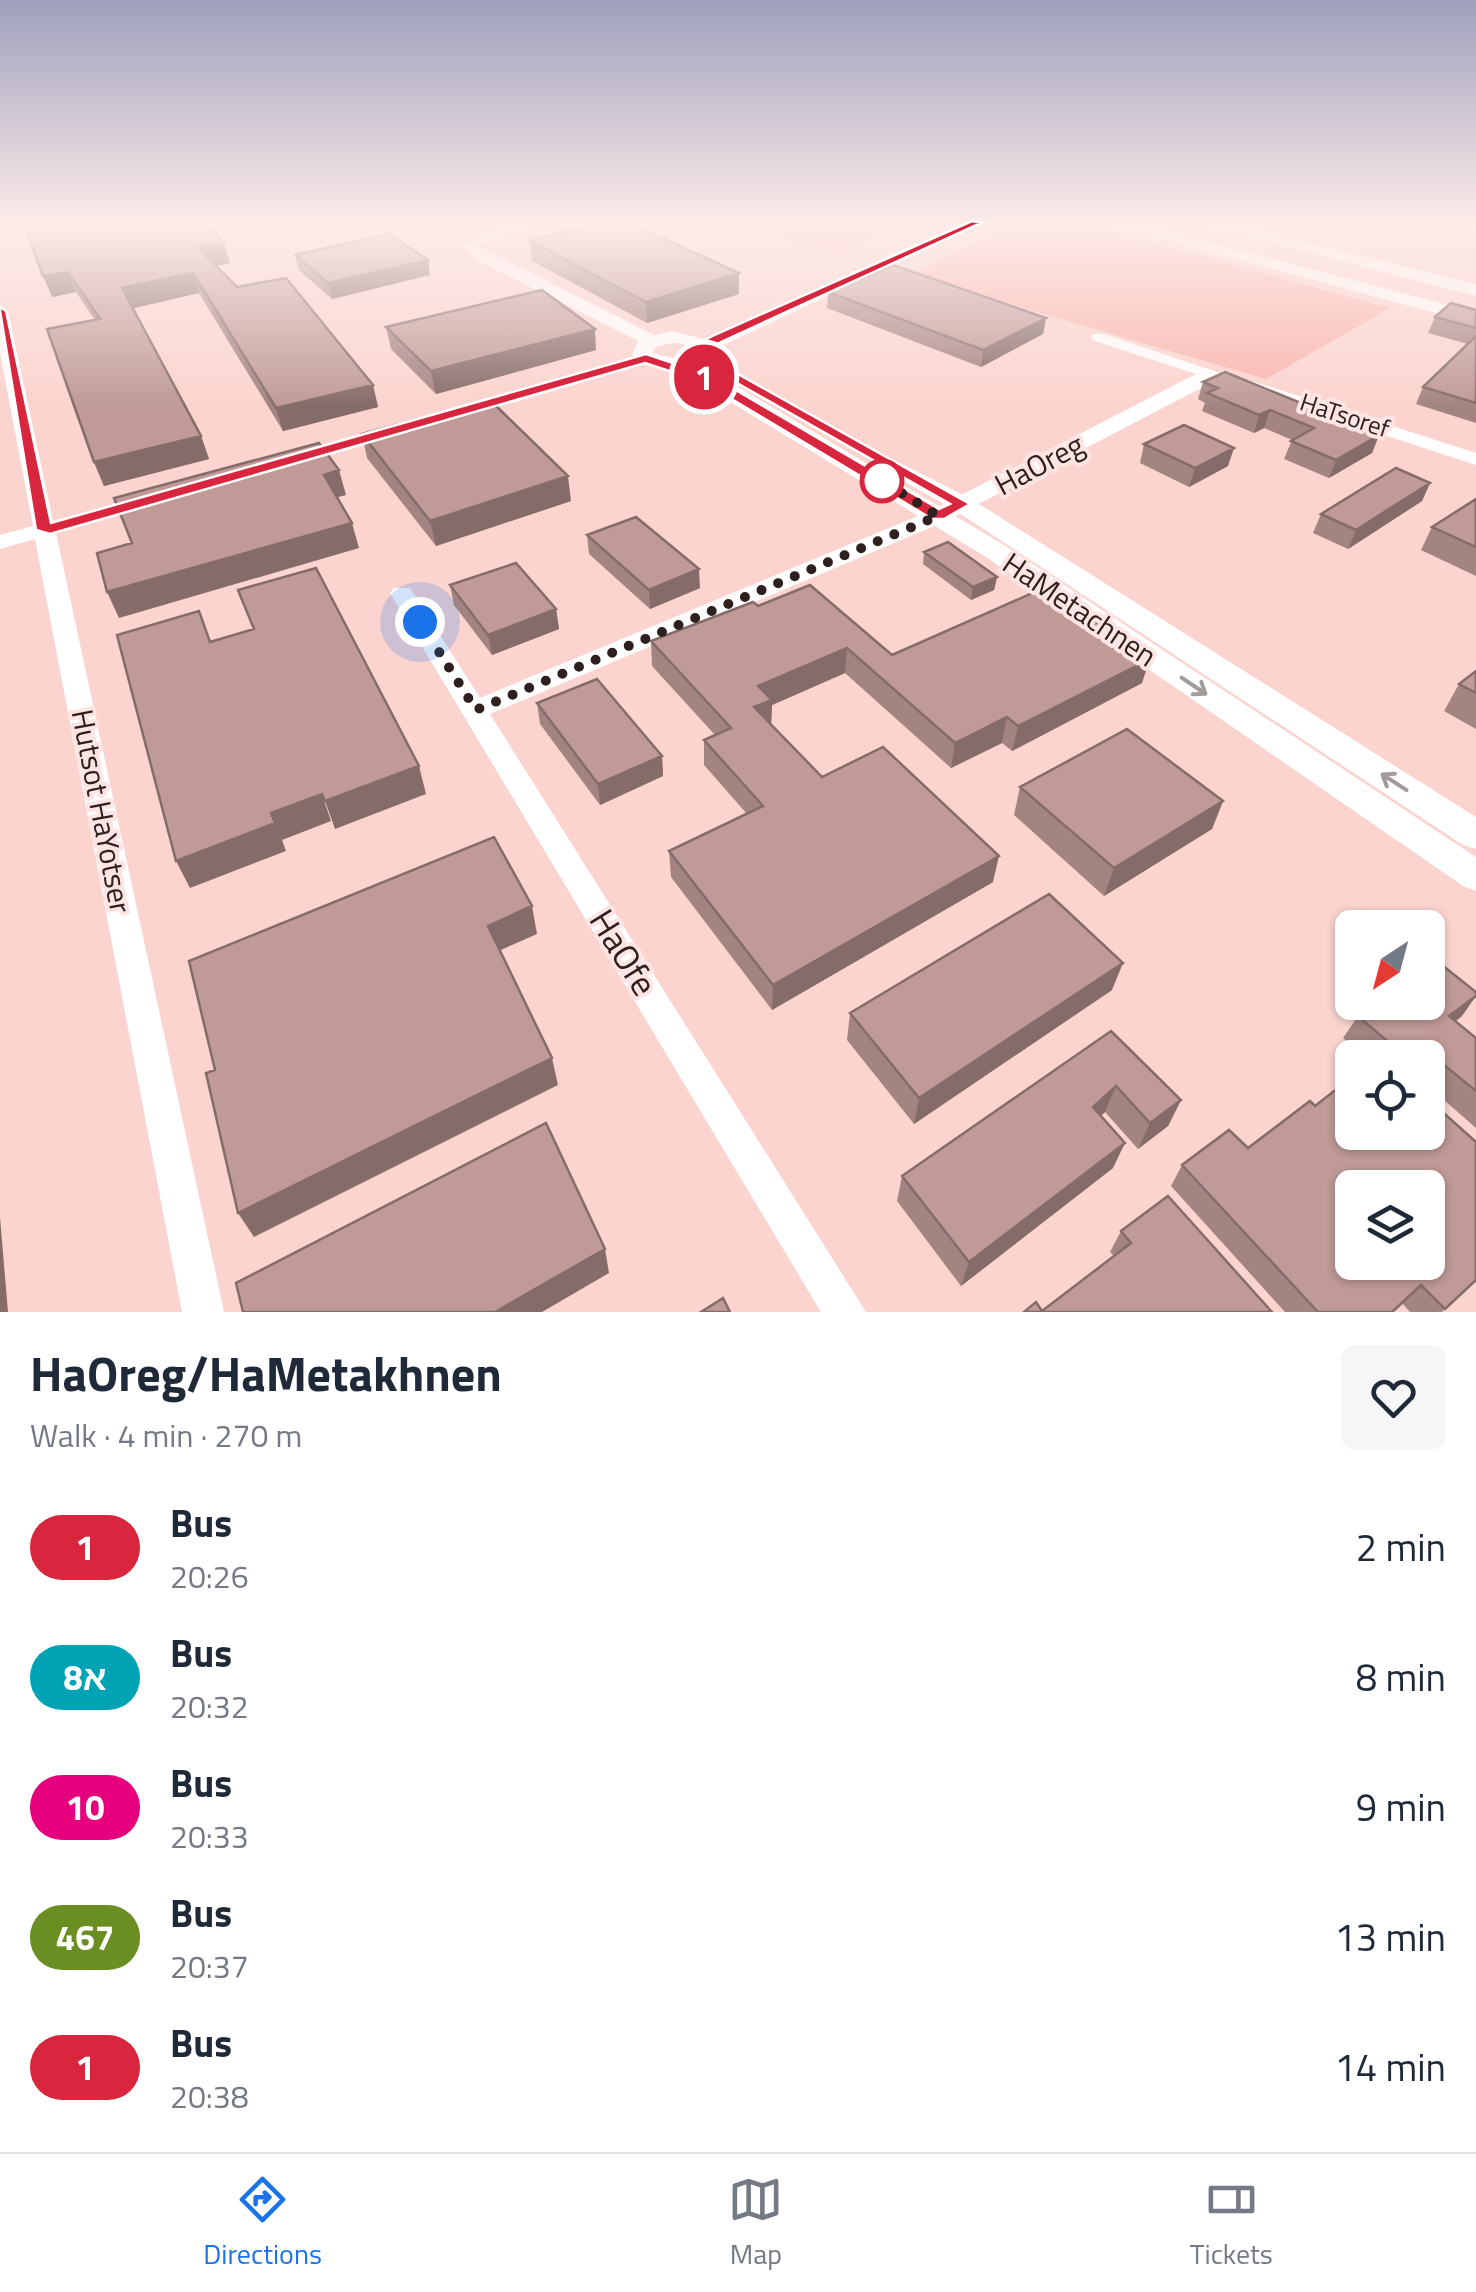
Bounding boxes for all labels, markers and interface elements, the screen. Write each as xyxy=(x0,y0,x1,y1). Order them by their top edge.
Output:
line badge: 1 xyxy=(672,344,736,410)
text: 1 xyxy=(694,350,714,404)
street label: HaTsoref xyxy=(1295,383,1396,448)
street label: HaOreg xyxy=(986,421,1092,507)
unlabelled marker xyxy=(861,460,903,502)
street label: HaMetachnen xyxy=(994,540,1166,678)
your location xyxy=(395,597,445,647)
one-way arrow xyxy=(1179,676,1207,697)
street label: Hutsot HaYotser xyxy=(60,705,144,917)
one-way arrow xyxy=(1380,772,1409,793)
street label: HaOfe xyxy=(576,898,672,1006)
north arrow xyxy=(1335,910,1445,1020)
map controls xyxy=(1335,910,1445,1280)
button: locate xyxy=(1335,1040,1445,1150)
button: layers xyxy=(1335,1170,1445,1280)
text: HaOreg/HaMetakhnen xyxy=(30,1337,502,1410)
button: heart xyxy=(1341,1345,1446,1450)
text: Walk · 4 min · 270 m xyxy=(30,1411,302,1459)
text: Bus xyxy=(170,1494,232,1552)
text: 2 min xyxy=(1356,1518,1446,1576)
text: 1 xyxy=(75,1520,95,1574)
text: 20:26 xyxy=(170,1552,249,1600)
text: Bus xyxy=(170,1624,232,1682)
text: 8 min xyxy=(1356,1648,1446,1706)
text: 8א xyxy=(63,1650,107,1704)
text: 20:32 xyxy=(170,1682,249,1730)
text: Bus xyxy=(170,1754,232,1812)
text: 9 min xyxy=(1356,1778,1446,1836)
text: 10 xyxy=(65,1780,105,1834)
text: 20:33 xyxy=(170,1812,249,1860)
text: Bus xyxy=(170,1884,232,1942)
text: 13 min xyxy=(1335,1908,1446,1966)
text: 467 xyxy=(56,1910,114,1964)
text: 20:37 xyxy=(170,1942,249,1990)
text: Bus xyxy=(170,2014,232,2072)
text: 14 min xyxy=(1335,2038,1446,2096)
text: 1 xyxy=(75,2040,95,2094)
text: 20:38 xyxy=(170,2072,249,2120)
tab: Directions xyxy=(203,2172,322,2275)
tab: Map xyxy=(728,2172,783,2275)
tab: Tickets xyxy=(1190,2172,1273,2275)

